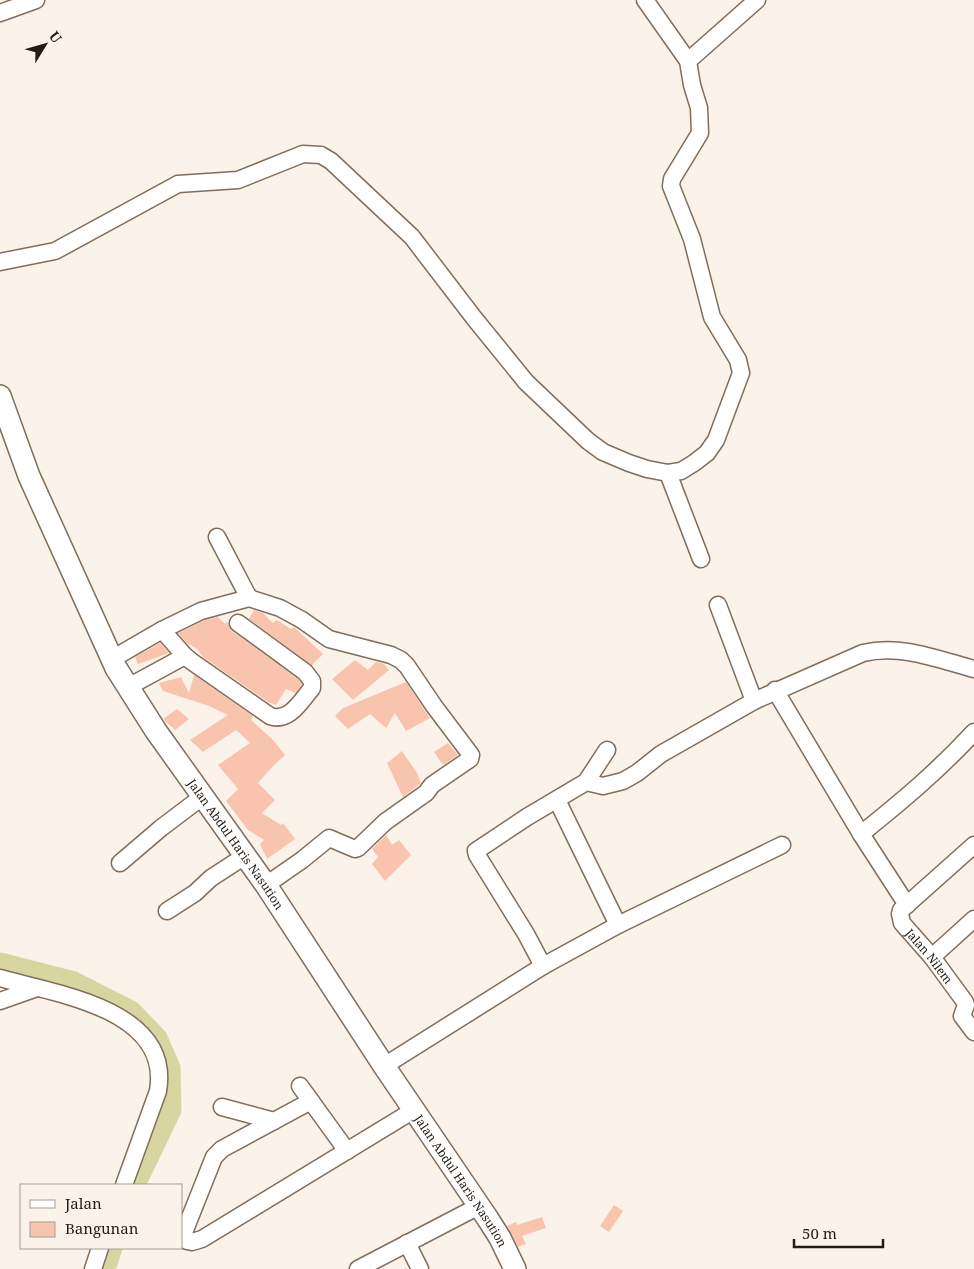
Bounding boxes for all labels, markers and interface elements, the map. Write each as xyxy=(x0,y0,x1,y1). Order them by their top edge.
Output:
north arrow xyxy=(20,20,70,70)
text: U xyxy=(45,27,67,47)
street label: Jalan Abdul Haris Nasution xyxy=(184,774,288,913)
street label: Jalan Nilem xyxy=(901,924,957,987)
street label: Jalan Abdul Haris Nasution xyxy=(410,1110,512,1250)
legend xyxy=(20,1184,182,1249)
text: Jalan xyxy=(64,1193,102,1213)
scale bar xyxy=(794,1216,883,1248)
text: Bangunan xyxy=(65,1218,139,1238)
text: 50 m xyxy=(802,1223,837,1243)

